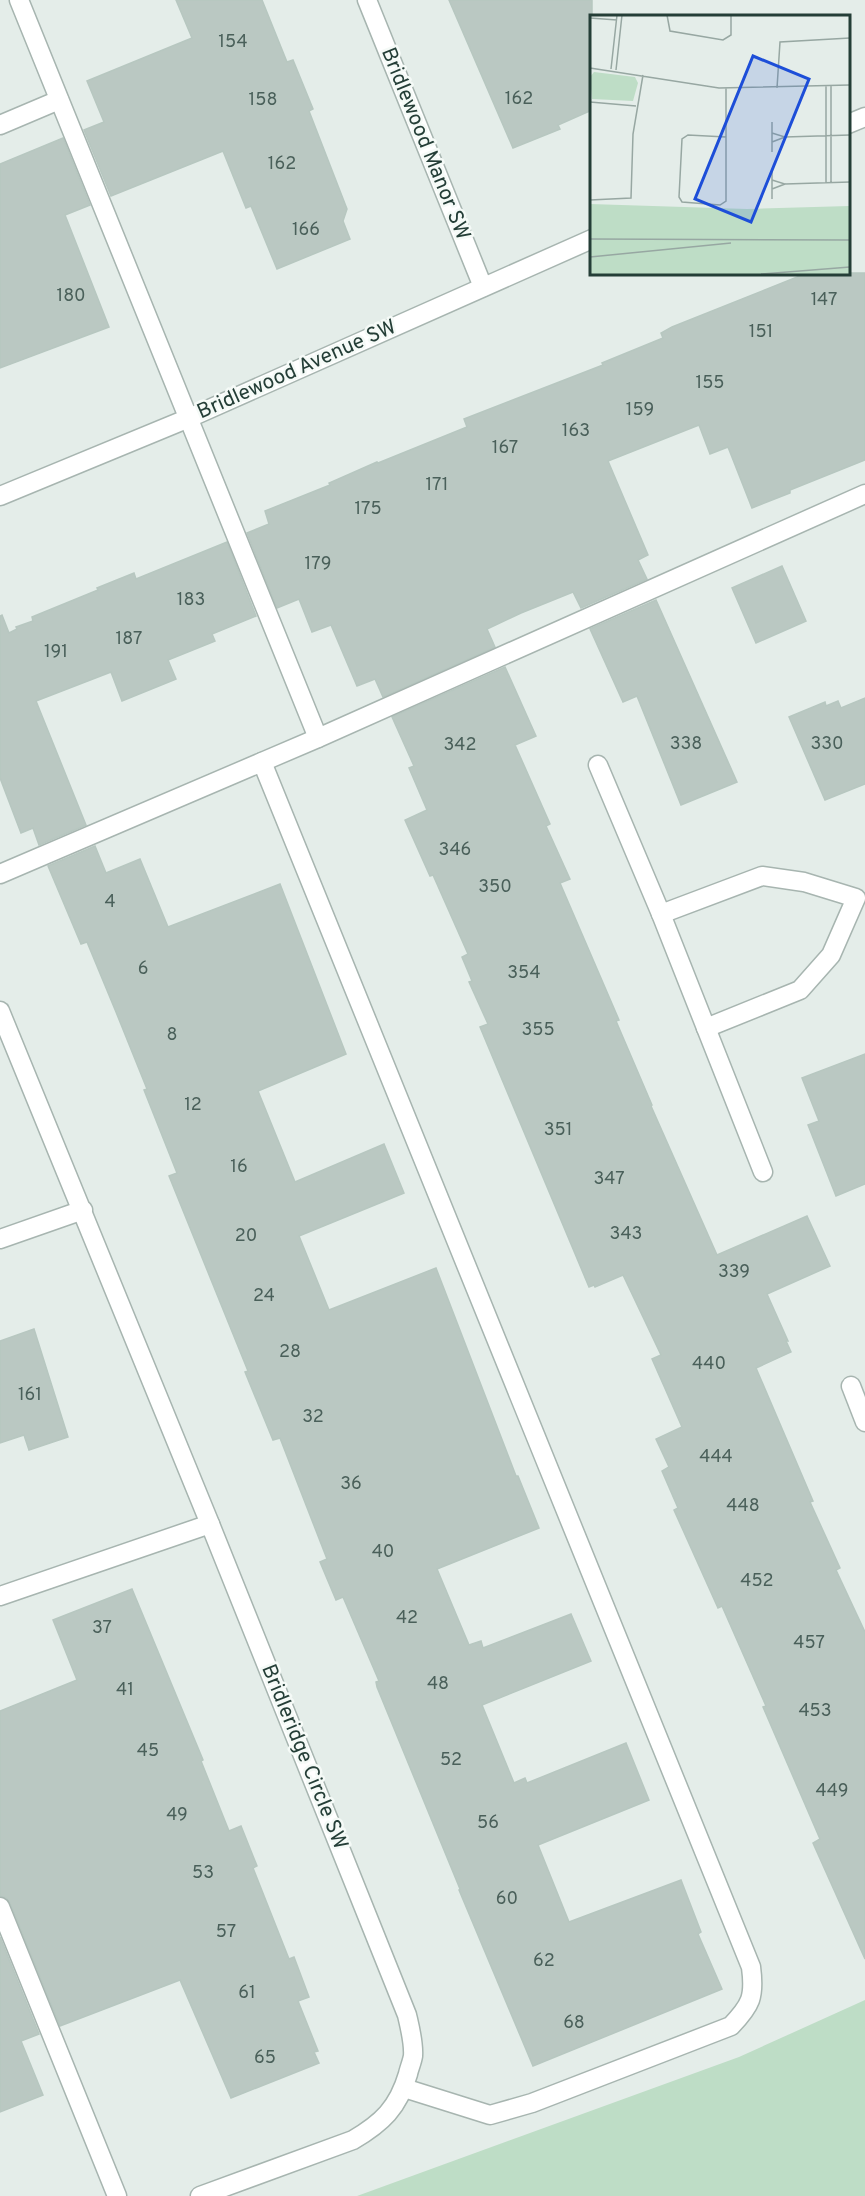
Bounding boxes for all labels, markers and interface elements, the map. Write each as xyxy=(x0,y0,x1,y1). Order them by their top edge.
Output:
inset map xyxy=(590,15,850,274)
house number: 154 xyxy=(218,31,248,54)
street label: Bridlewood Manor SW xyxy=(374,44,476,244)
house number: 162 xyxy=(505,88,533,111)
house number: 158 xyxy=(249,89,277,112)
house number: 162 xyxy=(268,153,296,176)
house number: 166 xyxy=(292,219,320,242)
house number: 180 xyxy=(56,285,86,308)
house number: 147 xyxy=(811,289,837,312)
street label: Bridlewood Avenue SW xyxy=(193,314,401,426)
house number: 151 xyxy=(749,321,773,344)
house number: 155 xyxy=(695,372,725,395)
house number: 159 xyxy=(626,399,654,422)
house number: 163 xyxy=(562,420,590,443)
house number: 167 xyxy=(492,437,518,460)
house number: 171 xyxy=(425,474,449,497)
house number: 175 xyxy=(354,498,382,521)
house number: 179 xyxy=(305,553,331,576)
house number: 183 xyxy=(177,589,205,612)
house number: 187 xyxy=(116,628,142,651)
house number: 191 xyxy=(44,641,68,664)
house number: 338 xyxy=(670,733,702,756)
house number: 330 xyxy=(810,733,844,756)
house number: 342 xyxy=(443,734,477,757)
house number: 346 xyxy=(439,839,471,862)
house number: 350 xyxy=(478,876,512,899)
house number: 4 xyxy=(104,891,116,914)
house number: 6 xyxy=(138,958,148,981)
house number: 354 xyxy=(507,962,541,985)
house number: 355 xyxy=(521,1019,555,1042)
house number: 8 xyxy=(167,1024,178,1047)
house number: 12 xyxy=(184,1094,202,1117)
house number: 351 xyxy=(544,1119,572,1142)
house number: 16 xyxy=(230,1156,248,1179)
house number: 347 xyxy=(593,1168,625,1191)
house number: 343 xyxy=(610,1223,642,1246)
house number: 20 xyxy=(235,1225,257,1248)
house number: 339 xyxy=(718,1261,750,1284)
house number: 24 xyxy=(253,1285,275,1308)
house number: 28 xyxy=(279,1341,301,1364)
house number: 440 xyxy=(692,1353,726,1376)
house number: 161 xyxy=(18,1384,42,1407)
house number: 32 xyxy=(302,1406,324,1429)
house number: 444 xyxy=(699,1446,733,1469)
house number: 36 xyxy=(340,1473,362,1496)
house number: 448 xyxy=(726,1495,760,1518)
house number: 40 xyxy=(372,1541,394,1564)
house number: 452 xyxy=(740,1570,774,1593)
house number: 42 xyxy=(396,1607,418,1630)
house number: 37 xyxy=(92,1617,112,1640)
house number: 457 xyxy=(793,1632,825,1655)
street label: Bridleridge Circle SW xyxy=(254,1660,354,1854)
house number: 48 xyxy=(427,1673,449,1696)
house number: 41 xyxy=(116,1679,134,1702)
house number: 453 xyxy=(798,1700,832,1723)
house number: 45 xyxy=(137,1740,159,1763)
house number: 52 xyxy=(440,1749,462,1772)
house number: 449 xyxy=(816,1780,848,1803)
house number: 49 xyxy=(166,1804,188,1827)
house number: 56 xyxy=(477,1812,499,1835)
house number: 53 xyxy=(192,1862,214,1885)
house number: 60 xyxy=(496,1888,518,1911)
house number: 57 xyxy=(216,1921,236,1944)
house number: 62 xyxy=(533,1950,555,1973)
house number: 61 xyxy=(238,1982,256,2005)
house number: 68 xyxy=(563,2012,585,2035)
house number: 65 xyxy=(254,2047,276,2070)

